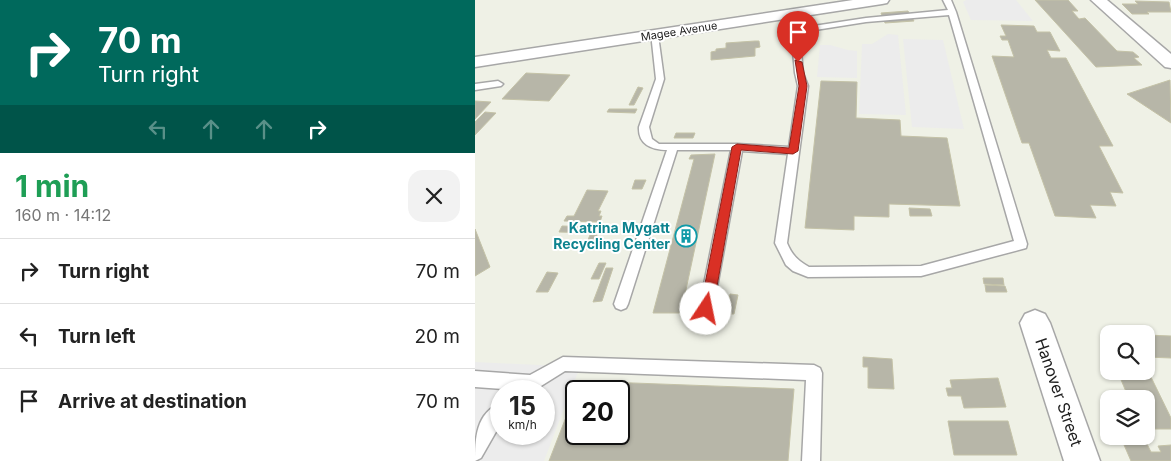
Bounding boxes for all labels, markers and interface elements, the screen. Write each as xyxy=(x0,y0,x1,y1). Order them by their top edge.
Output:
pin xyxy=(777,11,819,62)
street label: Magee Avenue xyxy=(640,18,718,44)
icon: arrive xyxy=(784,18,812,46)
text: 70 m xyxy=(98,19,182,61)
icon: right xyxy=(15,20,80,85)
text: Turn right xyxy=(98,61,199,87)
icon: left xyxy=(144,115,172,143)
icon: ahead xyxy=(197,115,225,143)
icon: ahead xyxy=(250,115,278,143)
icon: right xyxy=(303,115,331,143)
text: 1 min xyxy=(15,168,89,204)
button: close xyxy=(408,170,460,222)
text: 160 m · 14:12 xyxy=(15,205,111,225)
place label: Katrina Mygatt Recycling Center xyxy=(553,219,670,252)
building icon: Katrina Mygatt Recycling Center xyxy=(674,224,698,248)
icon: right xyxy=(15,257,43,285)
text: Turn right xyxy=(58,260,149,283)
text: 70 m xyxy=(416,260,460,283)
position arrow xyxy=(679,282,731,334)
icon: left xyxy=(15,322,43,350)
text: Turn left xyxy=(58,325,136,348)
text: 20 m xyxy=(414,325,460,348)
map controls xyxy=(1100,325,1155,445)
button: search xyxy=(1100,325,1155,380)
street label: Hanover Street xyxy=(1031,335,1087,449)
speed limit sign: 20 xyxy=(565,380,630,445)
icon: arrive xyxy=(15,387,43,415)
text: Arrive at destination xyxy=(58,390,247,413)
text: 70 m xyxy=(416,390,460,413)
button: layers xyxy=(1100,390,1155,445)
text: 15 xyxy=(509,391,536,421)
text: km/h xyxy=(508,417,537,432)

